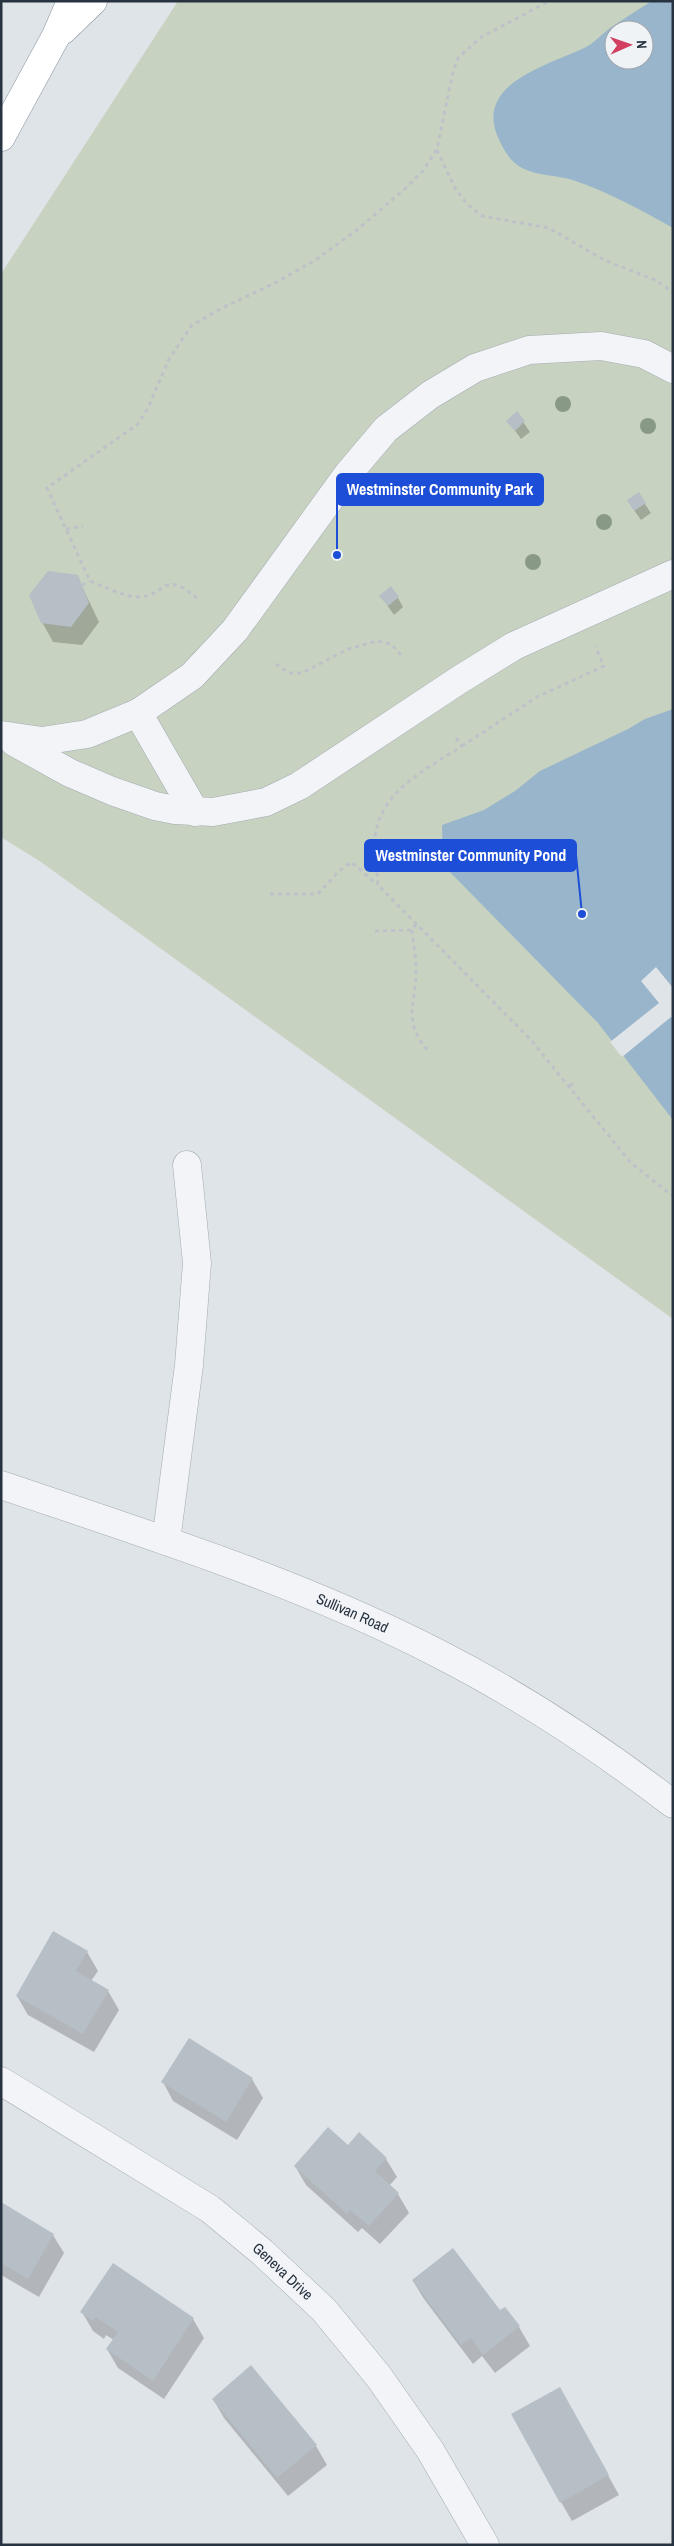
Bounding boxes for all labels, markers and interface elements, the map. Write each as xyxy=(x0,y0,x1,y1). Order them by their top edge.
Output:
north arrow xyxy=(604,20,654,70)
text: N xyxy=(633,40,651,49)
callout: Westminster Community Park xyxy=(337,474,543,505)
text: Westminster Community Park xyxy=(347,478,534,500)
callout: Westminster Community Pond xyxy=(365,840,576,871)
text: Westminster Community Pond xyxy=(376,844,566,866)
street label: Sullivan Road xyxy=(313,1588,392,1638)
street label: Geneva Drive xyxy=(248,2237,318,2305)

